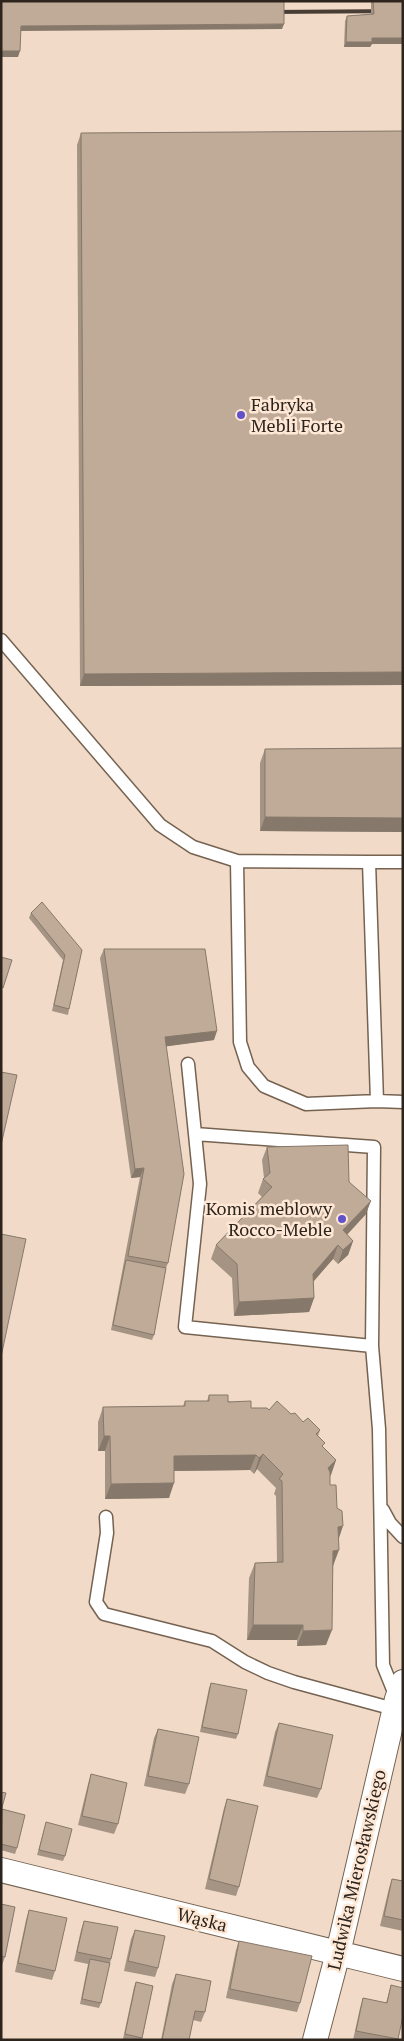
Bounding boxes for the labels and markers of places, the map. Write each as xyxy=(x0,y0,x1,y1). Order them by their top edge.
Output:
place label: Fabryka Mebli Forte xyxy=(251,392,343,437)
marker: Fabryka Mebli Forte xyxy=(235,409,247,421)
place label: Komis meblowy Rocco-Meble xyxy=(206,1196,333,1241)
marker: Komis meblowy Rocco-Meble xyxy=(336,1213,348,1225)

